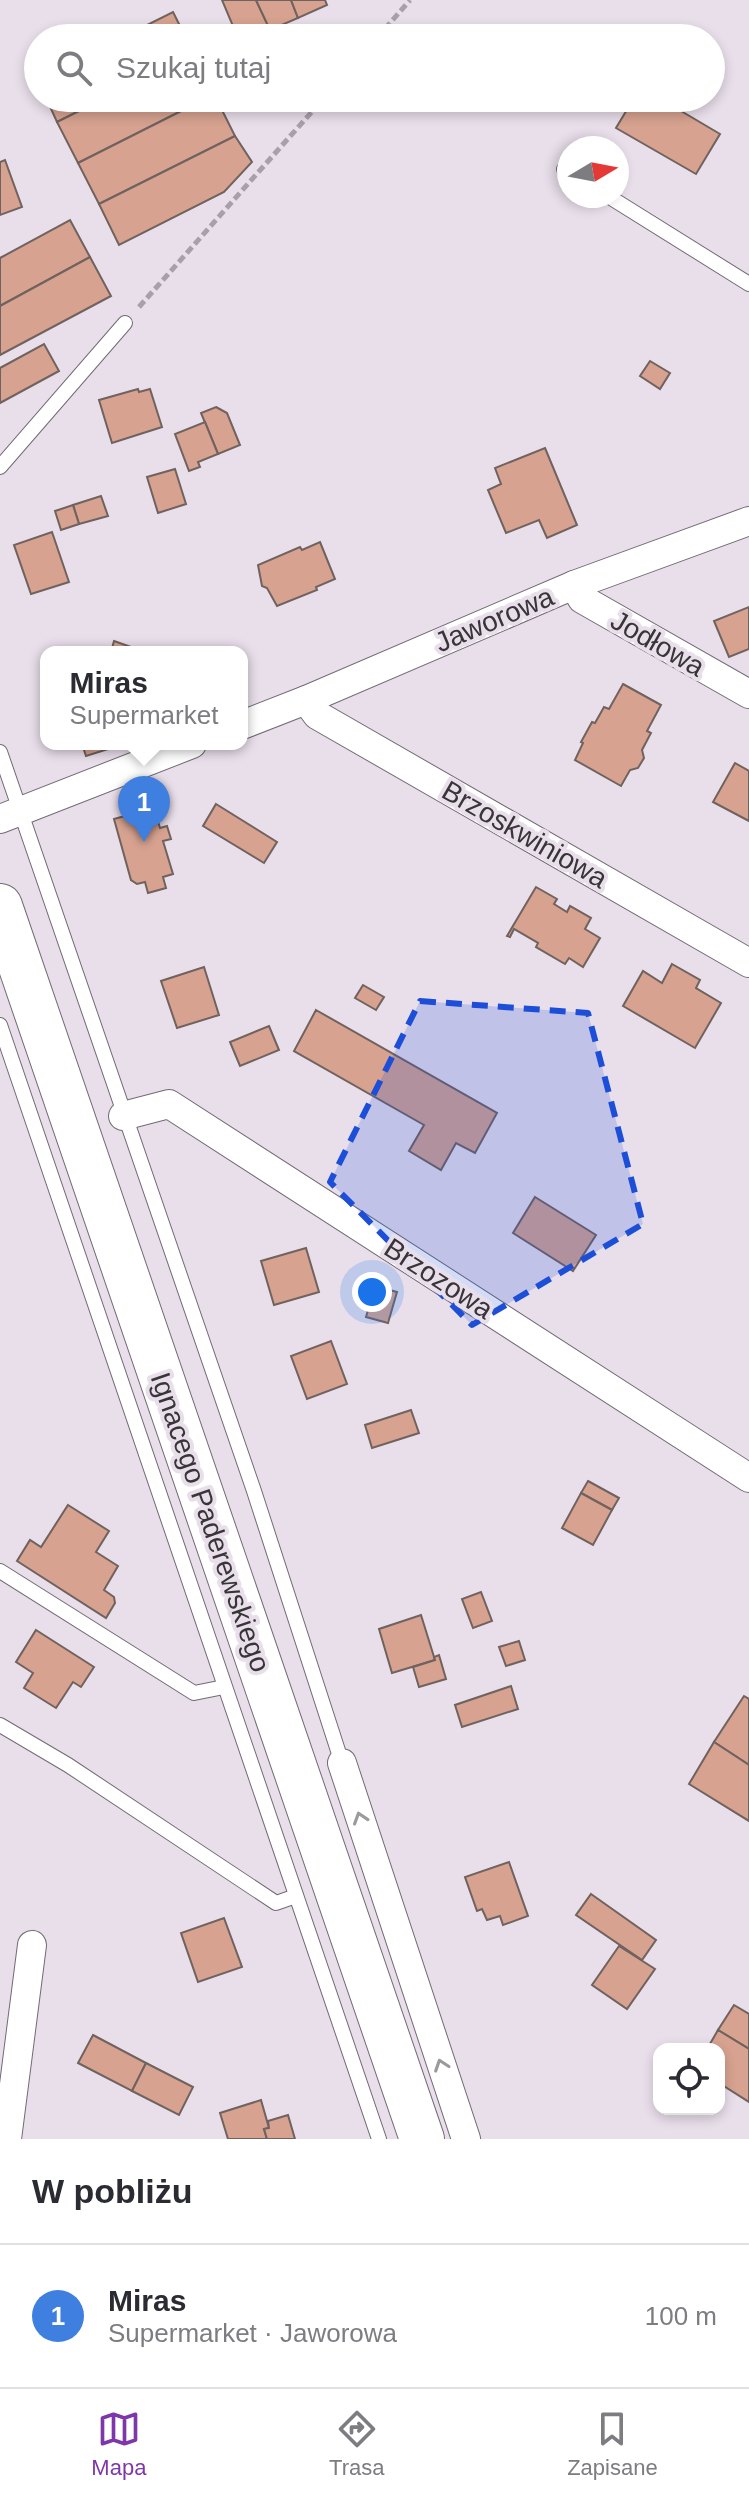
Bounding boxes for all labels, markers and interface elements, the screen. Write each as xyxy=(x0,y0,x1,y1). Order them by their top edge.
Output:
search box xyxy=(24,24,725,112)
icon: search xyxy=(52,46,96,90)
text: Szukaj tutaj xyxy=(116,51,271,84)
north arrow xyxy=(557,136,629,208)
street label: Jaworowa xyxy=(430,580,559,658)
street label: Jodłowa xyxy=(606,604,710,683)
popup xyxy=(40,646,248,750)
text: Miras xyxy=(70,666,148,699)
text: Supermarket xyxy=(70,700,218,730)
street label: Brzoskwiniowa xyxy=(437,775,613,894)
pin: 1 xyxy=(118,776,170,842)
street label: Brzozowa xyxy=(379,1232,499,1325)
your location xyxy=(352,1272,392,1312)
street label: Ignacego Paderewskiego xyxy=(145,1368,276,1676)
one-way arrow xyxy=(353,1812,369,1826)
map controls xyxy=(653,2043,725,2115)
button: locate xyxy=(653,2043,725,2115)
one-way arrow xyxy=(435,2059,451,2073)
text: W pobliżu xyxy=(32,2172,193,2210)
text: Miras xyxy=(108,2284,186,2317)
text: 1 xyxy=(51,2301,65,2331)
text: 100 m xyxy=(645,2301,717,2331)
text: Supermarket · Jaworowa xyxy=(108,2318,397,2348)
tab: Mapa xyxy=(91,2407,146,2481)
tab: Trasa xyxy=(329,2407,384,2481)
tab: Zapisane xyxy=(567,2407,658,2481)

